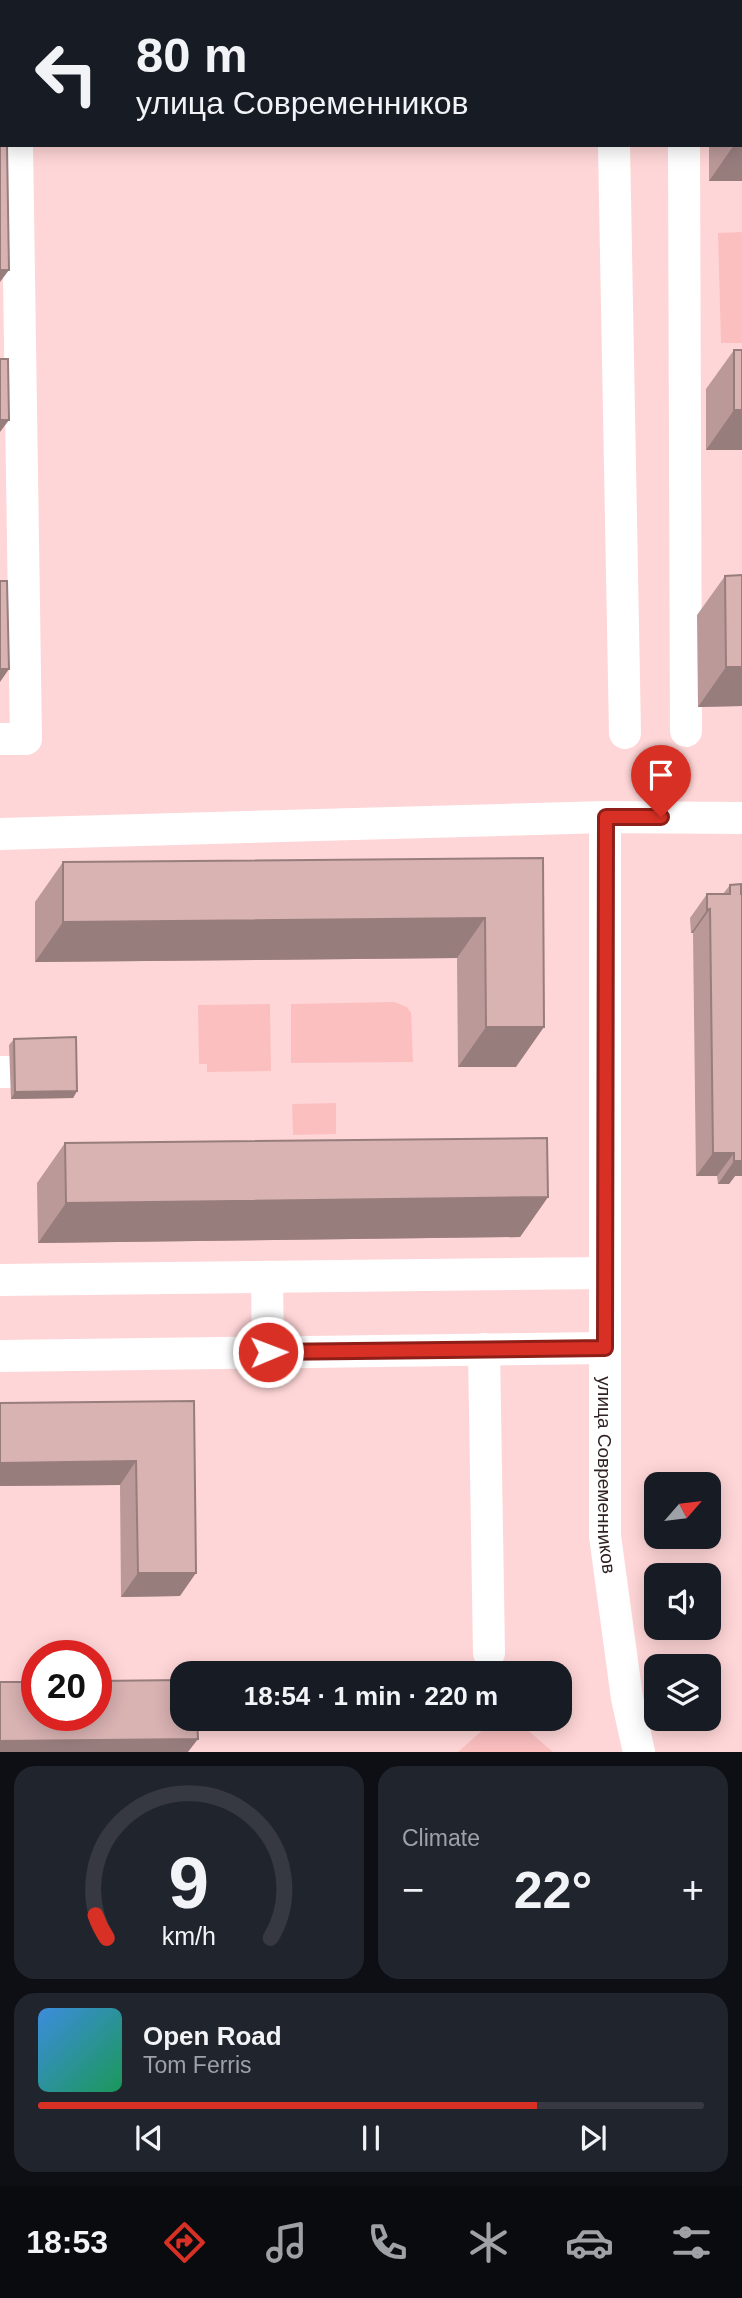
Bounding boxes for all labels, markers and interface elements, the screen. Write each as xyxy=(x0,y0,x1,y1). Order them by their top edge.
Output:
icon: left xyxy=(21,28,112,119)
text: 80 m xyxy=(136,28,248,82)
text: улица Современников xyxy=(136,85,469,121)
pin xyxy=(631,745,691,817)
icon: arrive xyxy=(642,756,680,794)
position arrow xyxy=(231,1315,305,1389)
street label: улица Современников xyxy=(594,1376,620,1575)
north arrow xyxy=(644,1472,721,1549)
map controls xyxy=(644,1472,721,1731)
button: sound xyxy=(644,1563,721,1640)
speed limit sign: 20 xyxy=(21,1640,112,1731)
button: layers xyxy=(644,1654,721,1731)
text: 18:54 · 1 min · 220 m xyxy=(244,1681,498,1711)
text: Climate xyxy=(402,1825,480,1851)
text: 9 xyxy=(169,1843,209,1924)
text: 22° xyxy=(514,1861,592,1919)
text: − xyxy=(402,1869,424,1911)
text: + xyxy=(682,1869,704,1911)
text: km/h xyxy=(162,1922,216,1950)
text: Open Road xyxy=(143,2021,282,2051)
text: Tom Ferris xyxy=(143,2052,252,2078)
icon: previous xyxy=(130,2119,168,2157)
icon: pause xyxy=(352,2119,390,2157)
icon: next xyxy=(574,2119,612,2157)
icon: directions xyxy=(160,2218,209,2267)
icon: music xyxy=(262,2218,311,2267)
icon: phone xyxy=(363,2218,412,2267)
icon: climate xyxy=(464,2218,513,2267)
icon: car xyxy=(565,2218,614,2267)
icon: filters xyxy=(667,2218,716,2267)
text: 18:53 xyxy=(26,2224,108,2260)

